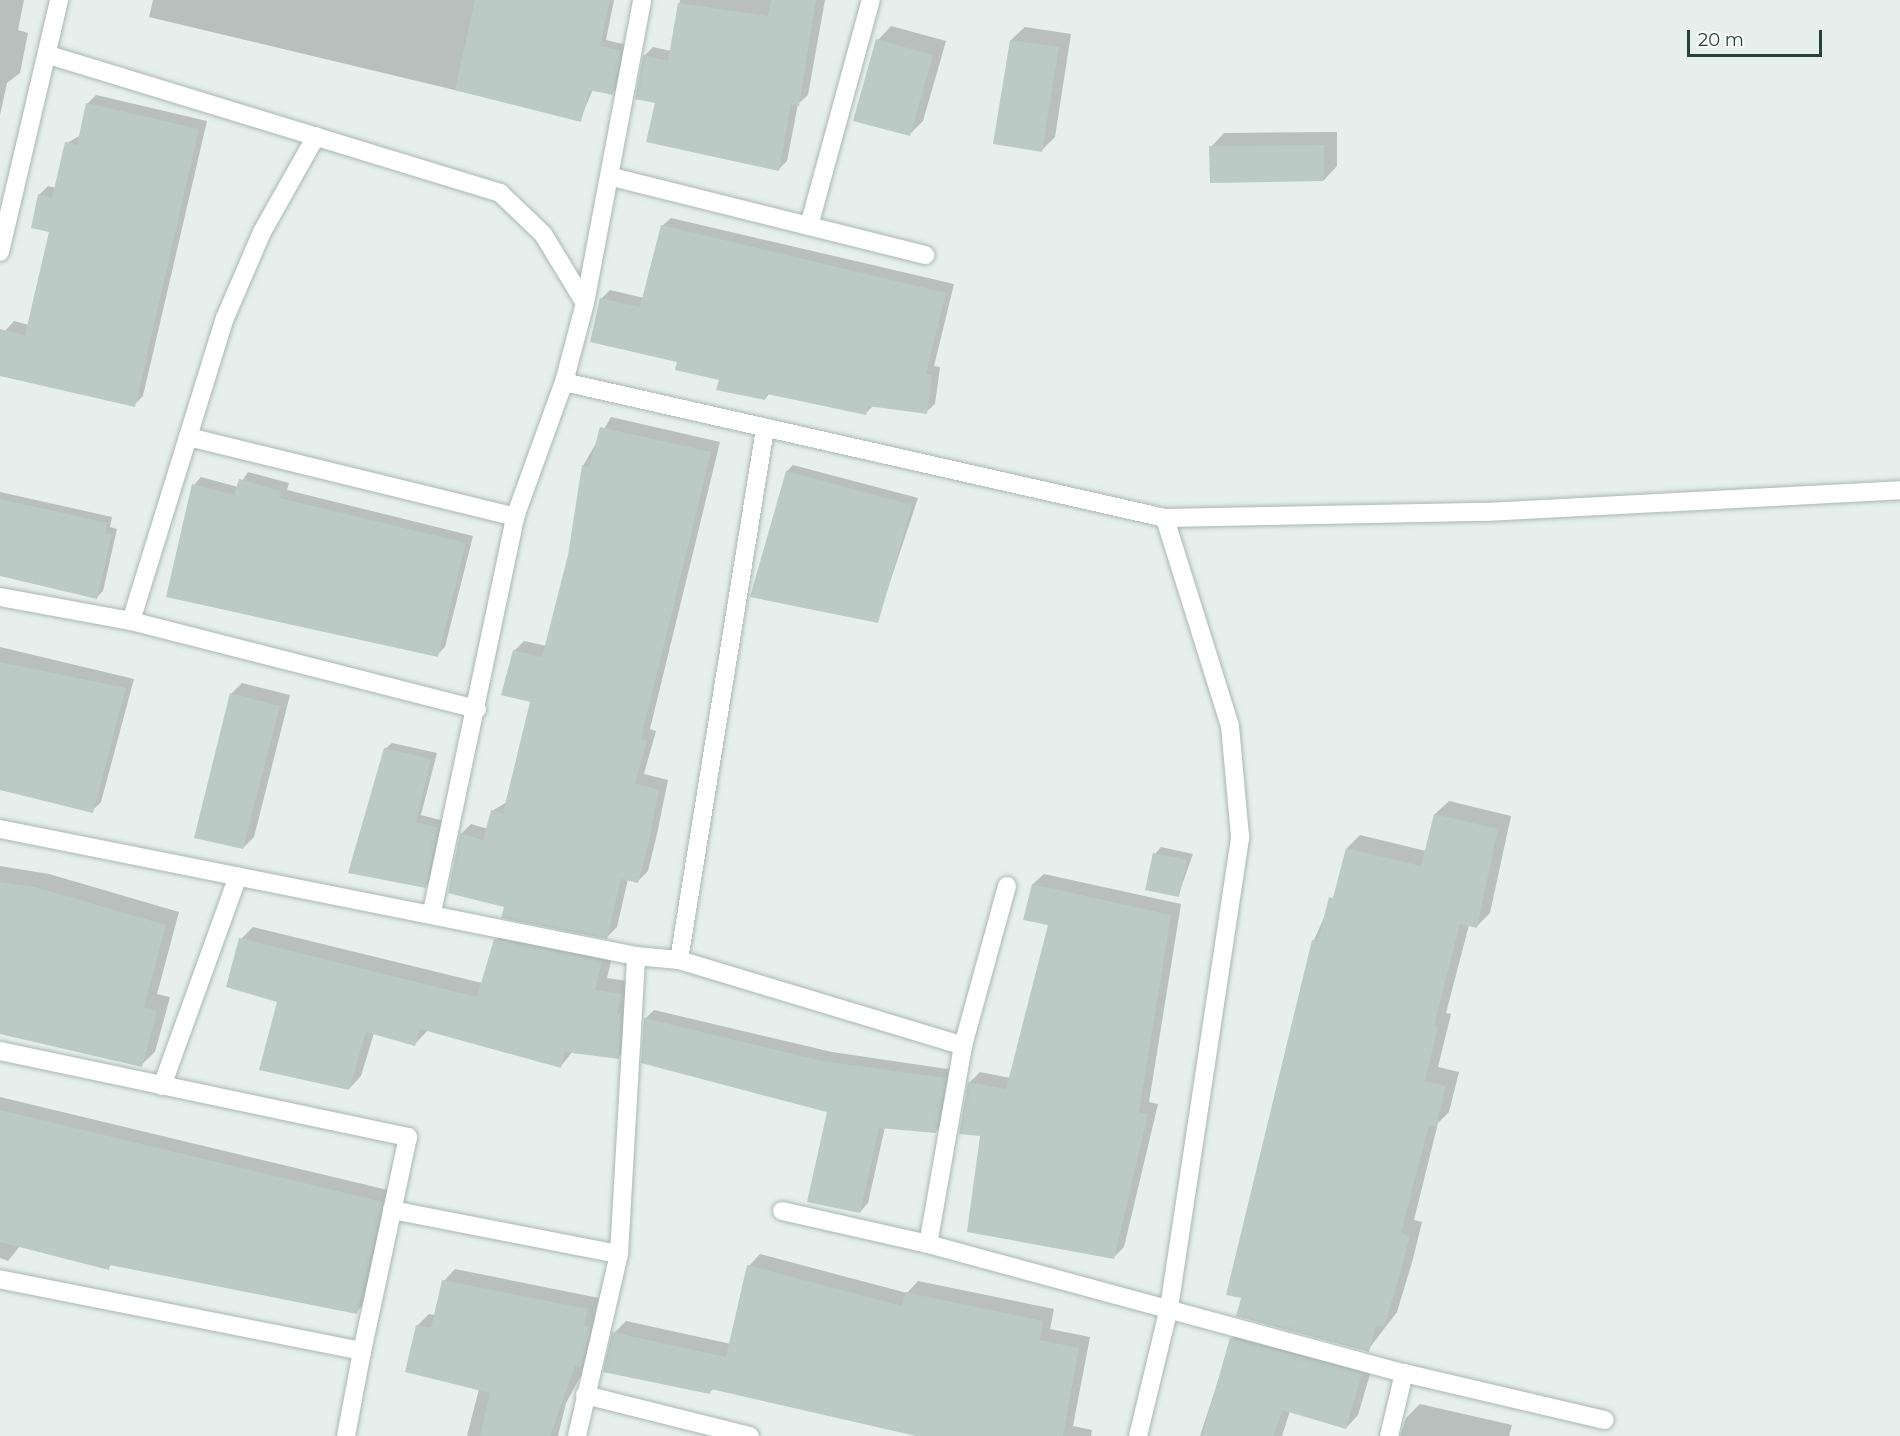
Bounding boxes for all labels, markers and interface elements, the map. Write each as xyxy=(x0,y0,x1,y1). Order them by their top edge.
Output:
scale bar xyxy=(1690,18,1825,56)
text: 20 m xyxy=(1698,29,1744,51)

